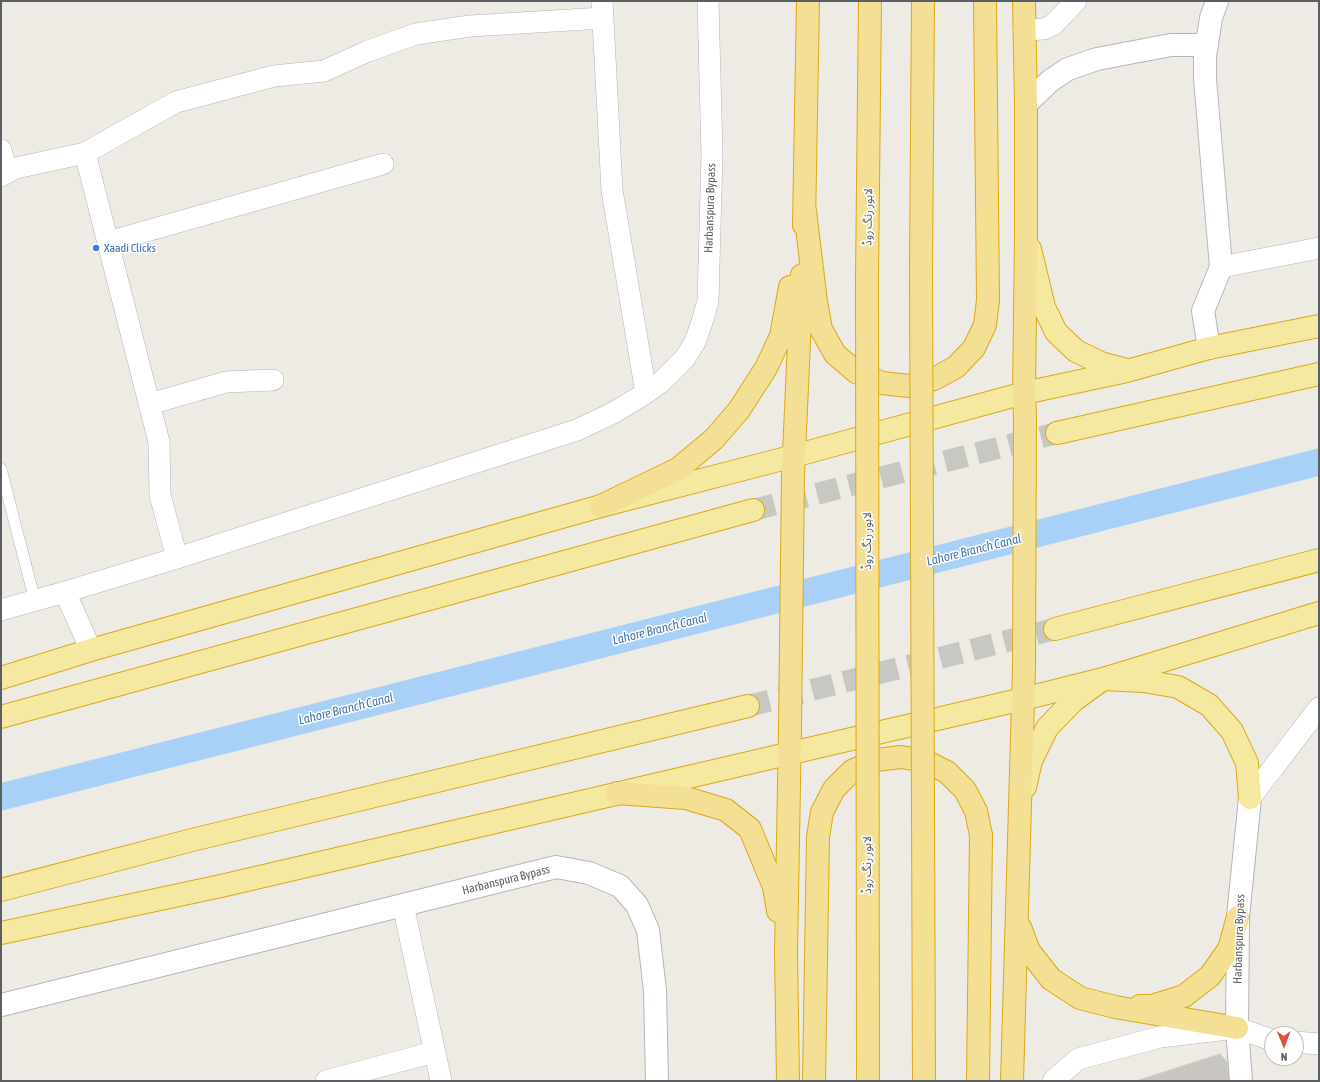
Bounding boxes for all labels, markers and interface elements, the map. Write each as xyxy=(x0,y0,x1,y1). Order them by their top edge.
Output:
street label: Harbanspura Bypass xyxy=(701,163,719,253)
street label: لاہور رنگ روڈ xyxy=(860,188,876,246)
place label: Xaadi Clicks xyxy=(104,241,156,255)
marker: Xaadi Clicks xyxy=(91,243,101,253)
street label: لاہور رنگ روڈ xyxy=(860,512,874,570)
water label: Lahore Branch Canal xyxy=(925,531,1023,569)
water label: Lahore Branch Canal xyxy=(611,610,709,648)
water label: Lahore Branch Canal xyxy=(297,690,395,728)
street label: لاہور رنگ روڈ xyxy=(860,836,874,894)
street label: Harbanspura Bypass xyxy=(461,862,551,898)
street label: Harbanspura Bypass xyxy=(1230,894,1248,984)
north arrow xyxy=(1264,1026,1304,1066)
text: N xyxy=(1281,1051,1288,1063)

